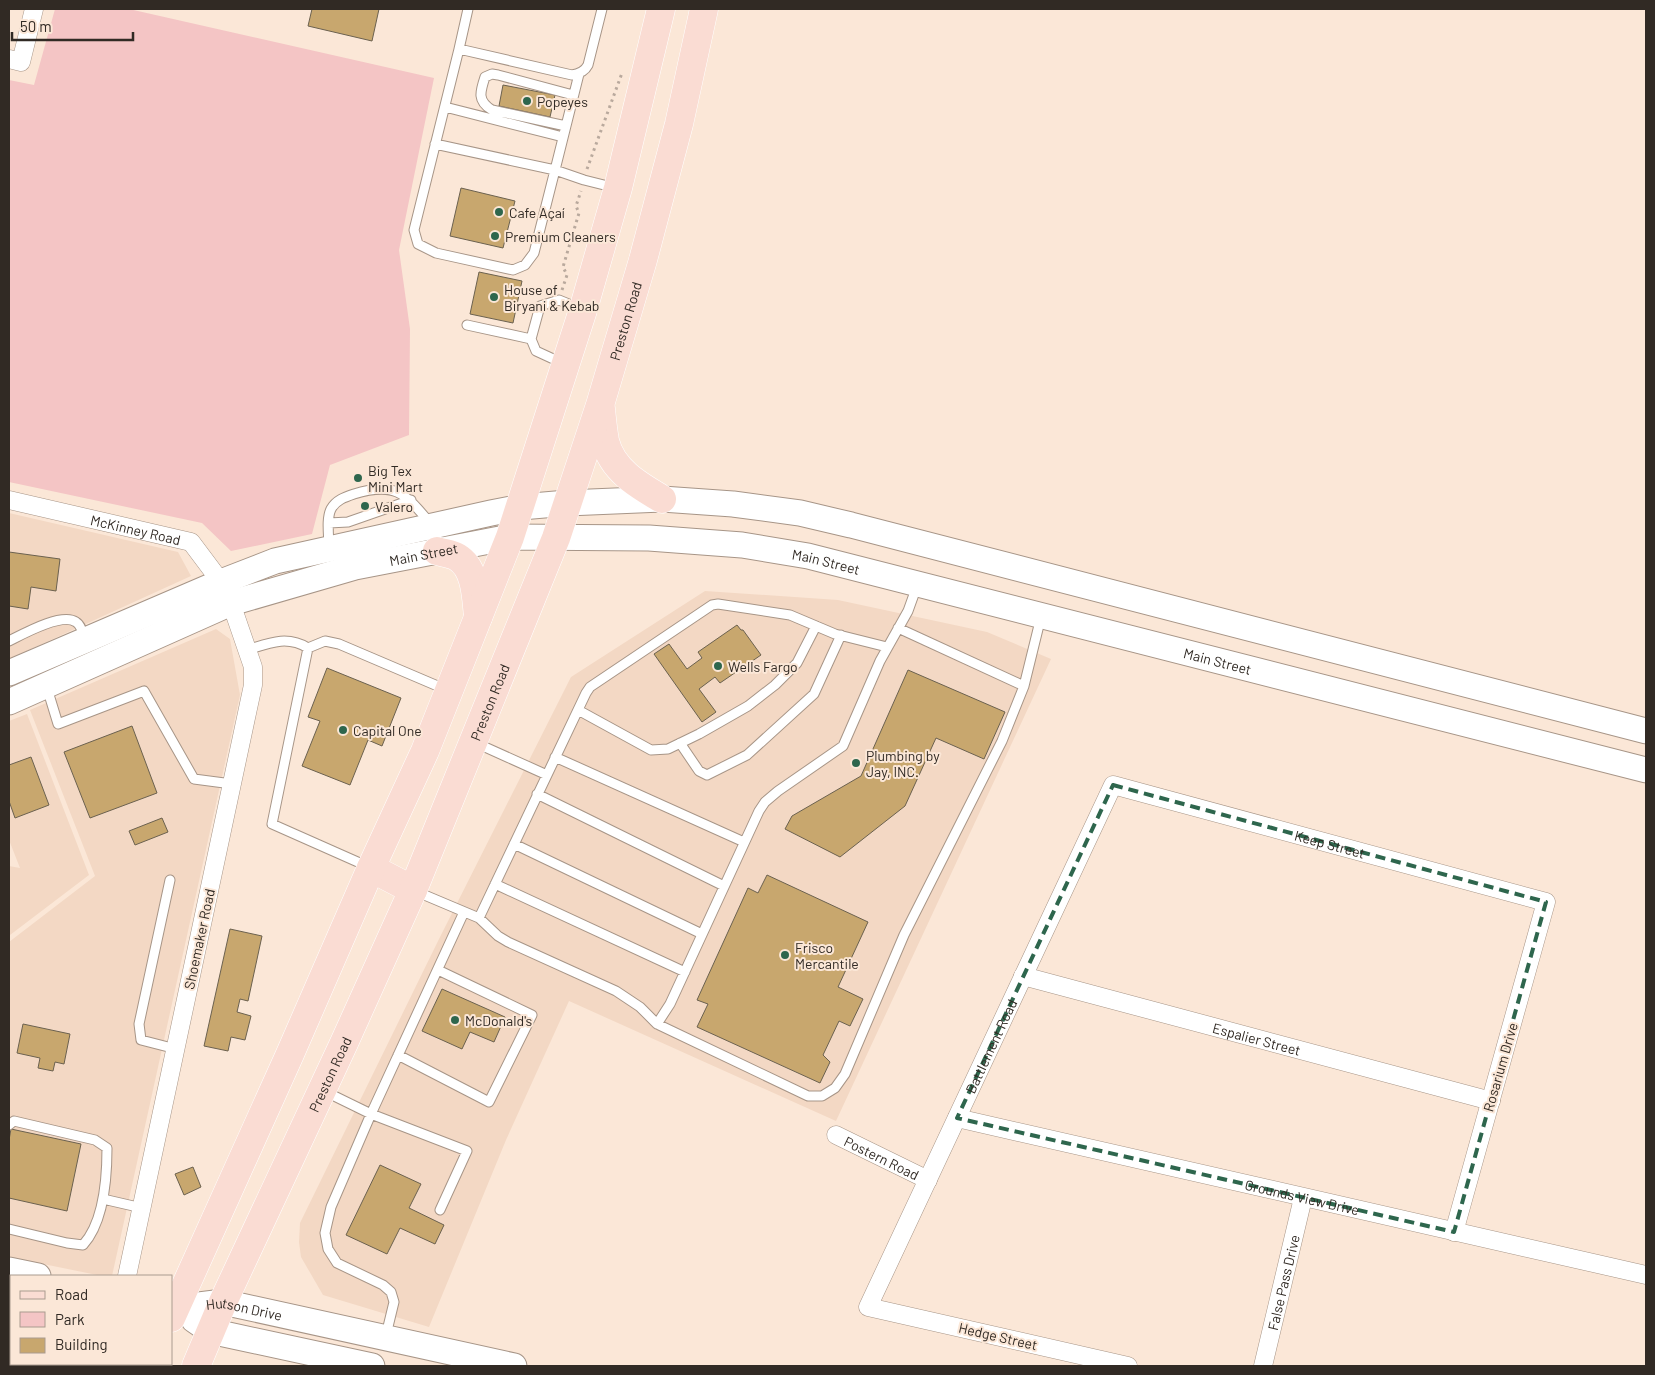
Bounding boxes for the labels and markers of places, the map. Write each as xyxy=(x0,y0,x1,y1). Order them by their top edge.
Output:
place label: Popeyes xyxy=(537,93,588,110)
marker: Popeyes xyxy=(521,95,533,107)
place label: Cafe Açaí xyxy=(509,204,565,221)
marker: Cafe Açaí xyxy=(493,206,505,218)
place label: Premium Cleaners xyxy=(505,228,616,245)
marker: Premium Cleaners xyxy=(489,230,501,242)
place label: House of Biryani & Kebab xyxy=(504,281,599,314)
marker: House of Biryani & Kebab xyxy=(488,291,500,303)
place label: Big Tex Mini Mart xyxy=(368,462,423,495)
marker: Big Tex Mini Mart xyxy=(352,472,364,484)
place label: Valero xyxy=(375,498,413,515)
marker: Valero xyxy=(359,500,371,512)
place label: Wells Fargo xyxy=(728,658,798,675)
marker: Wells Fargo xyxy=(712,660,724,672)
place label: Capital One xyxy=(353,722,422,739)
marker: Capital One xyxy=(337,724,349,736)
place label: Plumbing by Jay, INC. xyxy=(866,747,940,780)
marker: Plumbing by Jay, INC. xyxy=(850,757,862,769)
place label: Frisco Mercantile xyxy=(795,939,859,972)
marker: Frisco Mercantile xyxy=(779,949,791,961)
place label: McDonald's xyxy=(465,1012,533,1029)
marker: McDonald's xyxy=(449,1014,461,1026)

